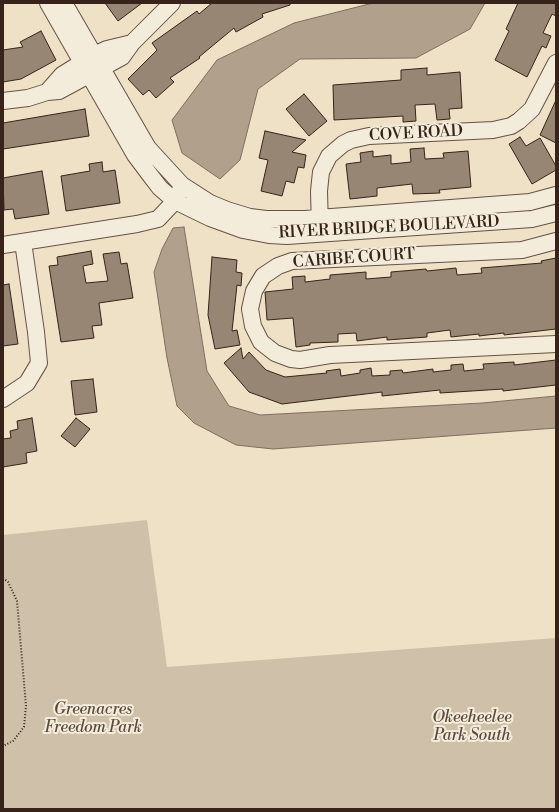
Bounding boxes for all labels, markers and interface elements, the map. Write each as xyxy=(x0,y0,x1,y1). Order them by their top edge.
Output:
street label: COVE ROAD xyxy=(368,122,464,146)
street label: RIVER BRIDGE BOULEVARD xyxy=(278,213,500,243)
street label: CARIBE COURT xyxy=(292,245,416,273)
park label: Greenacres Freedom Park xyxy=(44,700,142,738)
park label: Okeeheelee Park South xyxy=(432,708,512,746)

